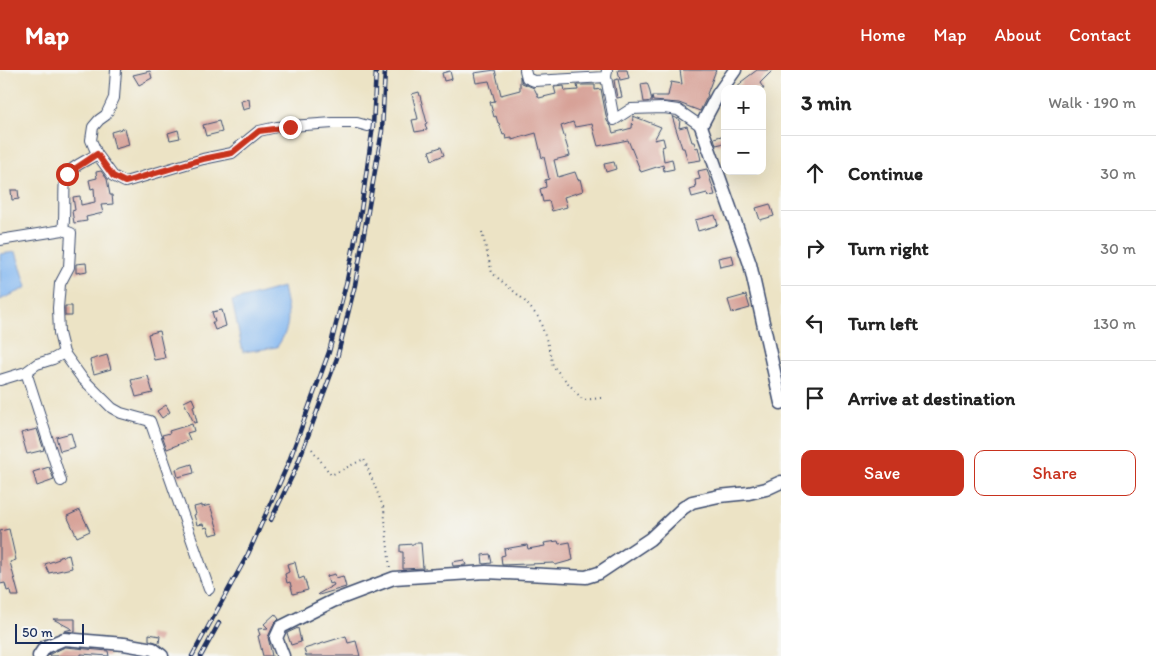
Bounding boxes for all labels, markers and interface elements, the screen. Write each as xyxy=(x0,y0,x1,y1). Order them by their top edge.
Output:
text: Map xyxy=(25,21,69,50)
text: Home xyxy=(860,24,906,46)
text: Map xyxy=(934,24,967,46)
text: About xyxy=(995,24,1041,46)
text: Contact xyxy=(1069,24,1131,46)
map controls xyxy=(721,85,766,175)
button: + xyxy=(721,85,766,130)
text: 3 min xyxy=(801,90,851,115)
text: Walk · 190 m xyxy=(1048,93,1136,112)
route end xyxy=(279,116,302,139)
button: − xyxy=(721,130,766,175)
icon: ahead xyxy=(801,159,829,187)
text: Continue xyxy=(848,162,923,185)
route start xyxy=(56,163,79,186)
text: 30 m xyxy=(1100,164,1136,183)
icon: right xyxy=(801,234,829,262)
text: Turn right xyxy=(848,237,929,260)
text: 30 m xyxy=(1100,239,1136,258)
icon: left xyxy=(801,309,829,337)
text: Turn left xyxy=(848,312,918,335)
text: 130 m xyxy=(1093,314,1136,333)
icon: arrive xyxy=(801,384,829,412)
text: Arrive at destination xyxy=(848,387,1015,410)
button: Save xyxy=(801,450,964,496)
button: Share xyxy=(974,450,1136,496)
scale bar xyxy=(15,621,84,644)
text: 50 m xyxy=(22,624,53,641)

